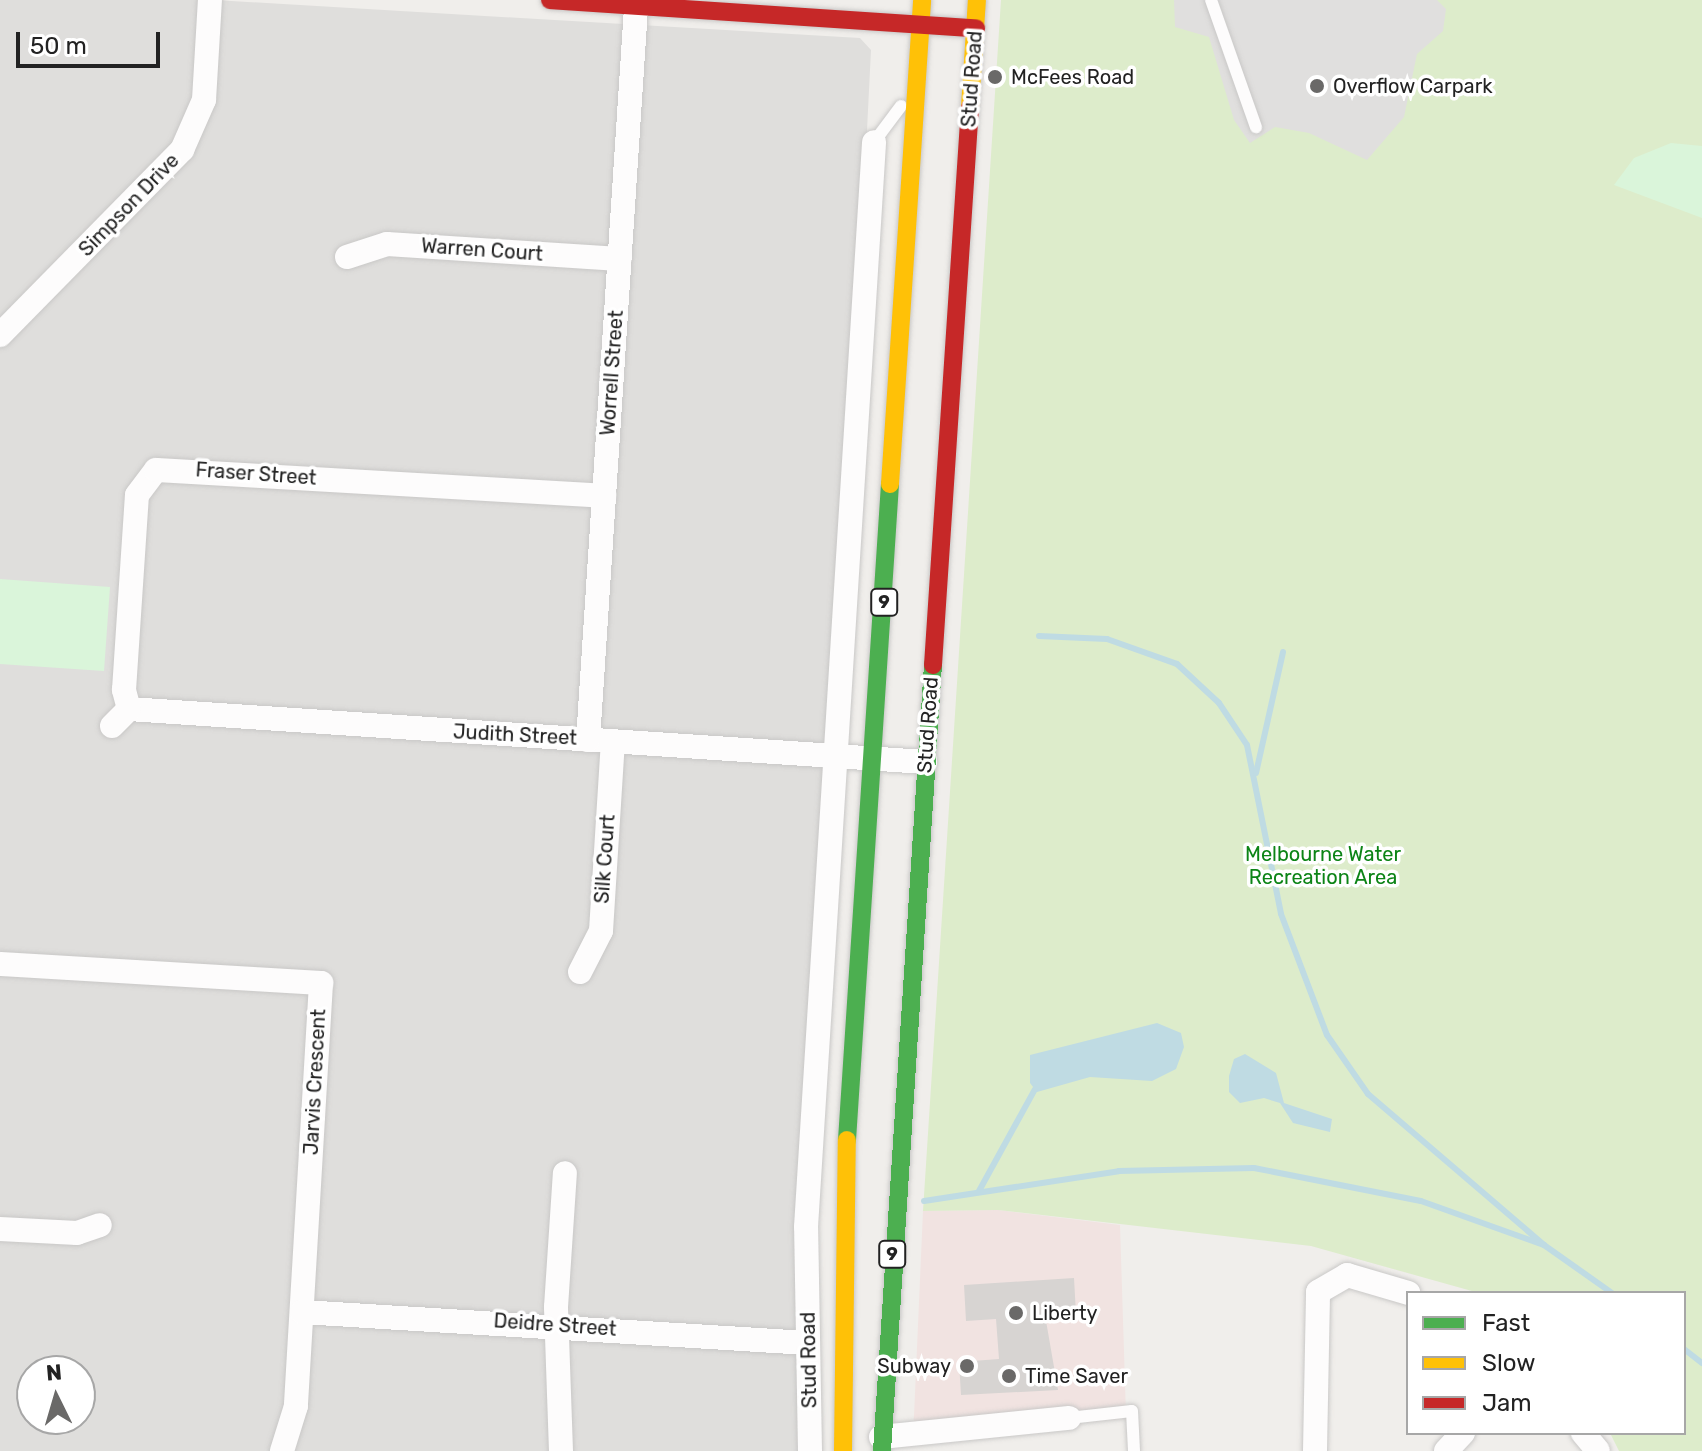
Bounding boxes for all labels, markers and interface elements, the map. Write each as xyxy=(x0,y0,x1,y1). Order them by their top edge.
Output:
scale bar xyxy=(20,16,164,66)
street label: Stud Road xyxy=(957,30,987,128)
text: 50 m xyxy=(30,32,87,60)
place label: McFees Road xyxy=(1011,65,1134,89)
marker: McFees Road xyxy=(986,68,1004,86)
place label: Overflow Carpark xyxy=(1333,74,1493,98)
marker: Overflow Carpark xyxy=(1308,77,1326,95)
street label: Simpson Drive xyxy=(74,149,184,261)
street label: Warren Court xyxy=(420,234,544,266)
street label: Worrell Street xyxy=(596,309,628,437)
street label: Fraser Street xyxy=(195,458,317,490)
road number: 9 xyxy=(870,588,898,616)
street label: Stud Road xyxy=(913,676,943,774)
street label: Judith Street xyxy=(452,720,578,750)
street label: Silk Court xyxy=(590,813,620,905)
park label: Melbourne Water Recreation Area xyxy=(1245,842,1401,889)
street label: Jarvis Crescent xyxy=(299,1008,331,1156)
road number: 9 xyxy=(878,1240,906,1268)
legend xyxy=(1406,1291,1686,1435)
place label: Liberty xyxy=(1032,1301,1098,1325)
marker: Liberty xyxy=(1007,1304,1025,1322)
street label: Deidre Street xyxy=(493,1309,617,1341)
text: Fast xyxy=(1482,1309,1530,1337)
street label: Stud Road xyxy=(796,1312,822,1408)
text: Slow xyxy=(1482,1349,1535,1377)
place label: Subway xyxy=(877,1354,951,1378)
north arrow xyxy=(16,1355,96,1435)
marker: Subway xyxy=(958,1357,976,1375)
text: N xyxy=(45,1358,63,1387)
place label: Time Saver xyxy=(1025,1364,1128,1388)
marker: Time Saver xyxy=(1000,1367,1018,1385)
text: Jam xyxy=(1482,1389,1532,1417)

